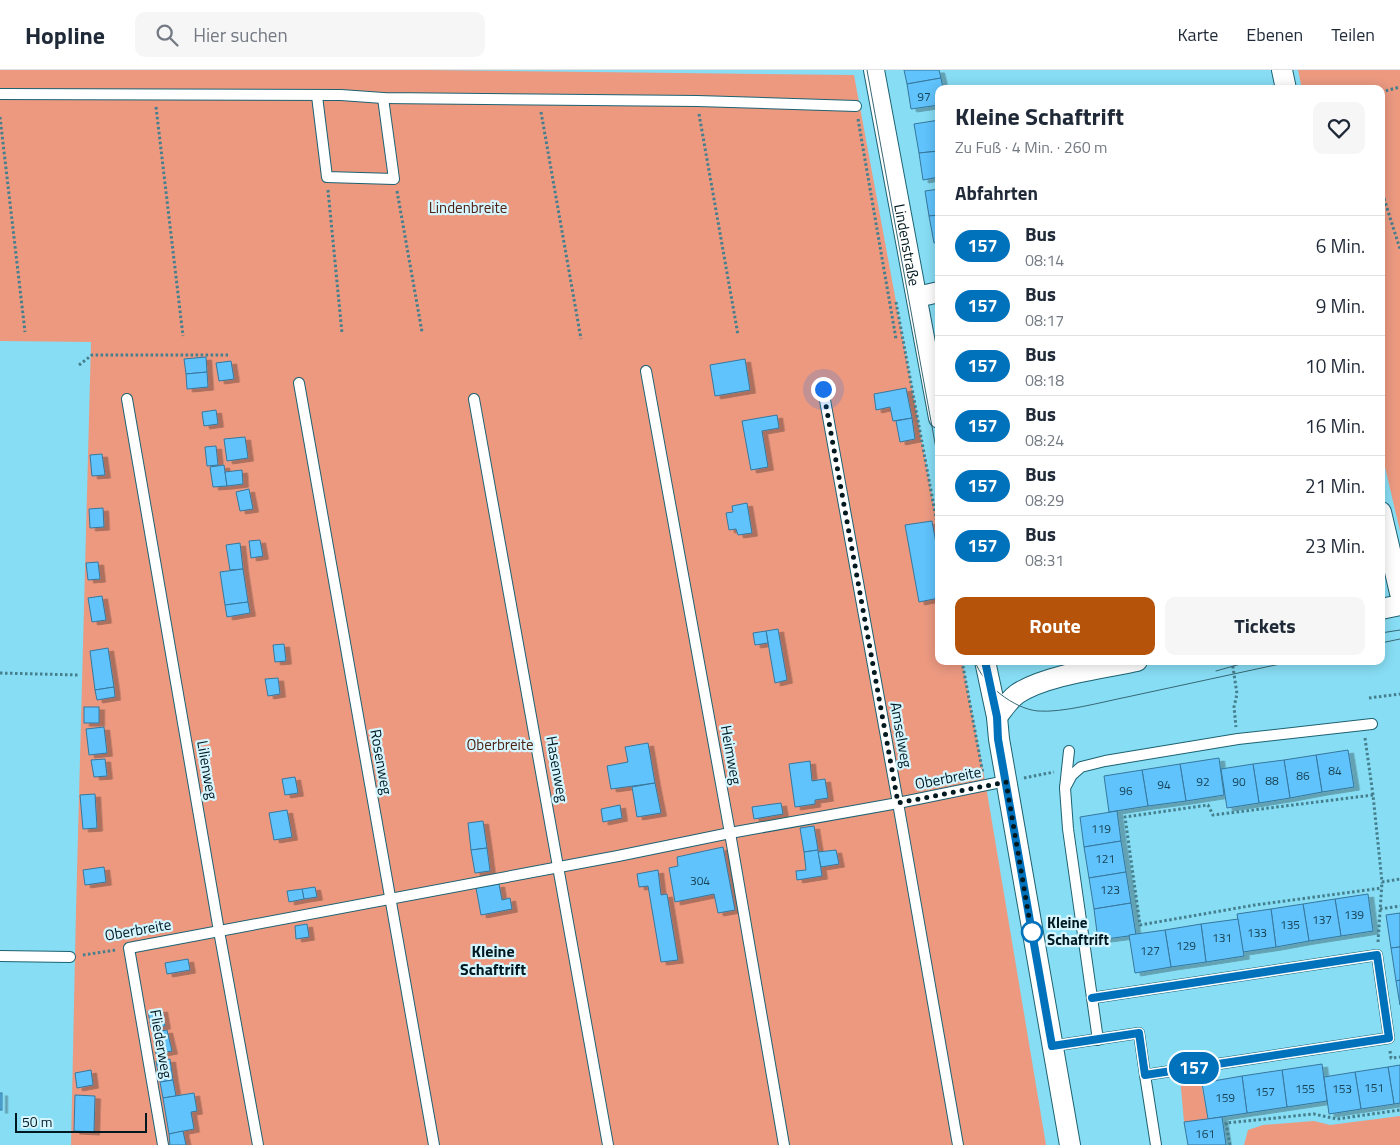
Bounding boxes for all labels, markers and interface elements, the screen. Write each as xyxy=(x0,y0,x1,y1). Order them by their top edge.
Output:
search box xyxy=(135,12,485,57)
text: Hopline xyxy=(25,17,105,53)
text: Hier suchen xyxy=(193,20,288,49)
icon: search xyxy=(153,21,181,49)
text: Karte xyxy=(1177,21,1218,48)
text: Ebenen xyxy=(1246,21,1303,48)
text: Teilen xyxy=(1331,21,1375,48)
house number: 97 xyxy=(917,87,931,106)
text: Kleine Schaftrift xyxy=(955,98,1124,134)
button: heart xyxy=(1313,102,1365,154)
text: Zu Fuß · 4 Min. · 260 m xyxy=(955,135,1108,159)
text: Abfahrten xyxy=(955,178,1038,207)
park label: Lindenbreite xyxy=(429,196,507,219)
street label: Lindenstraße xyxy=(888,202,926,288)
text: Bus xyxy=(1025,219,1056,248)
text: 6 Min. xyxy=(1316,231,1365,260)
text: 157 xyxy=(967,232,998,259)
text: 08:14 xyxy=(1025,248,1064,272)
text: Bus xyxy=(1025,279,1056,308)
text: 9 Min. xyxy=(1316,291,1365,320)
text: 157 xyxy=(967,292,998,319)
text: 08:17 xyxy=(1025,308,1064,332)
text: Bus xyxy=(1025,339,1056,368)
text: 10 Min. xyxy=(1305,351,1365,380)
text: 157 xyxy=(967,352,998,379)
text: 08:18 xyxy=(1025,368,1064,392)
your location xyxy=(811,377,836,402)
text: Bus xyxy=(1025,399,1056,428)
text: 16 Min. xyxy=(1305,411,1365,440)
text: 157 xyxy=(967,412,998,439)
text: 08:24 xyxy=(1025,428,1064,452)
text: Bus xyxy=(1025,459,1056,488)
text: 21 Min. xyxy=(1305,471,1365,500)
text: 157 xyxy=(967,472,998,499)
text: 08:29 xyxy=(1025,488,1064,512)
text: Bus xyxy=(1025,519,1056,548)
text: 23 Min. xyxy=(1305,531,1365,560)
text: 157 xyxy=(967,532,998,559)
text: 08:31 xyxy=(1025,548,1064,572)
button: Route xyxy=(955,597,1155,655)
button: Tickets xyxy=(1165,597,1365,655)
street label: Amselweg xyxy=(884,700,919,770)
street label: Heimweg xyxy=(715,723,748,787)
street label: Rosenweg xyxy=(364,727,399,797)
park label: Oberbreite xyxy=(466,733,534,756)
street label: Hasenweg xyxy=(540,734,575,804)
street label: Lilienweg xyxy=(191,739,224,801)
street label: Oberbreite xyxy=(913,760,983,795)
house number: 84 xyxy=(1328,761,1342,780)
house number: 86 xyxy=(1296,766,1310,785)
house number: 88 xyxy=(1265,771,1279,790)
house number: 92 xyxy=(1196,772,1210,791)
house number: 90 xyxy=(1232,772,1246,791)
house number: 94 xyxy=(1157,775,1171,794)
house number: 96 xyxy=(1119,781,1133,800)
house number: 119 xyxy=(1091,819,1111,838)
house number: 121 xyxy=(1095,849,1115,868)
house number: 304 xyxy=(690,871,710,890)
house number: 123 xyxy=(1100,880,1120,899)
house number: 139 xyxy=(1344,905,1364,924)
house number: 137 xyxy=(1312,910,1332,929)
place label: Kleine Schaftrift xyxy=(1047,911,1109,951)
street label: Oberbreite xyxy=(103,912,173,947)
house number: 135 xyxy=(1280,915,1300,934)
marker: Kleine Schaftrift xyxy=(1021,921,1043,943)
house number: 133 xyxy=(1247,923,1267,942)
house number: 131 xyxy=(1212,928,1232,947)
house number: 129 xyxy=(1176,936,1196,955)
district label: Kleine Schaftrift xyxy=(460,939,526,981)
house number: 127 xyxy=(1140,941,1160,960)
street label: Fliederweg xyxy=(144,1008,179,1080)
line badge: 157 xyxy=(1165,1052,1223,1084)
text: 157 xyxy=(1179,1054,1209,1081)
house number: 151 xyxy=(1364,1078,1384,1097)
house number: 155 xyxy=(1295,1079,1315,1098)
house number: 153 xyxy=(1332,1079,1352,1098)
house number: 157 xyxy=(1255,1082,1275,1101)
house number: 159 xyxy=(1215,1088,1235,1107)
scale bar xyxy=(15,1110,148,1133)
text: 50 m xyxy=(22,1111,52,1132)
house number: 161 xyxy=(1195,1124,1215,1143)

